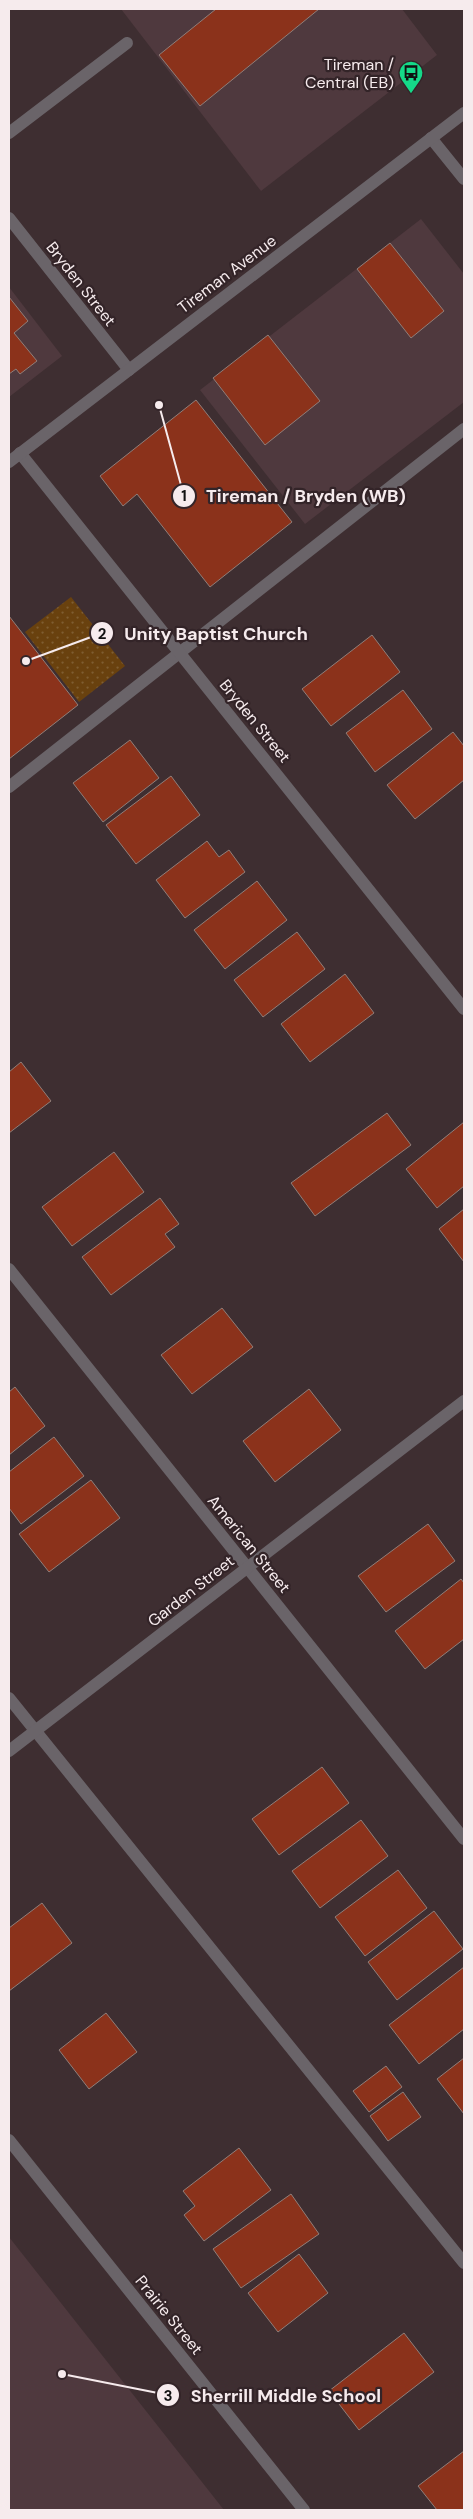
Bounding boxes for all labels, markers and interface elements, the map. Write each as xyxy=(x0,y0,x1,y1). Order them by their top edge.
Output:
place label: Tireman / Central (EB) xyxy=(305,54,394,93)
bus stop icon: Tireman / Central (EB) xyxy=(398,60,424,94)
street label: Tireman Avenue xyxy=(173,230,281,318)
street label: Bryden Street xyxy=(41,237,121,331)
callout: Tireman / Bryden (WB) xyxy=(171,479,416,512)
text: Tireman / Bryden (WB) xyxy=(206,484,406,508)
text: 1 xyxy=(181,486,187,506)
callout: Unity Baptist Church xyxy=(90,617,318,650)
text: Unity Baptist Church xyxy=(124,622,308,646)
text: 2 xyxy=(98,624,107,644)
street label: Bryden Street xyxy=(215,675,295,767)
street label: American Street xyxy=(203,1491,295,1597)
street label: Garden Street xyxy=(143,1551,239,1631)
street label: Prairie Street xyxy=(131,2271,207,2359)
callout: Sherrill Middle School xyxy=(155,2379,391,2412)
text: Sherrill Middle School xyxy=(191,2384,381,2408)
text: 3 xyxy=(163,2386,173,2406)

